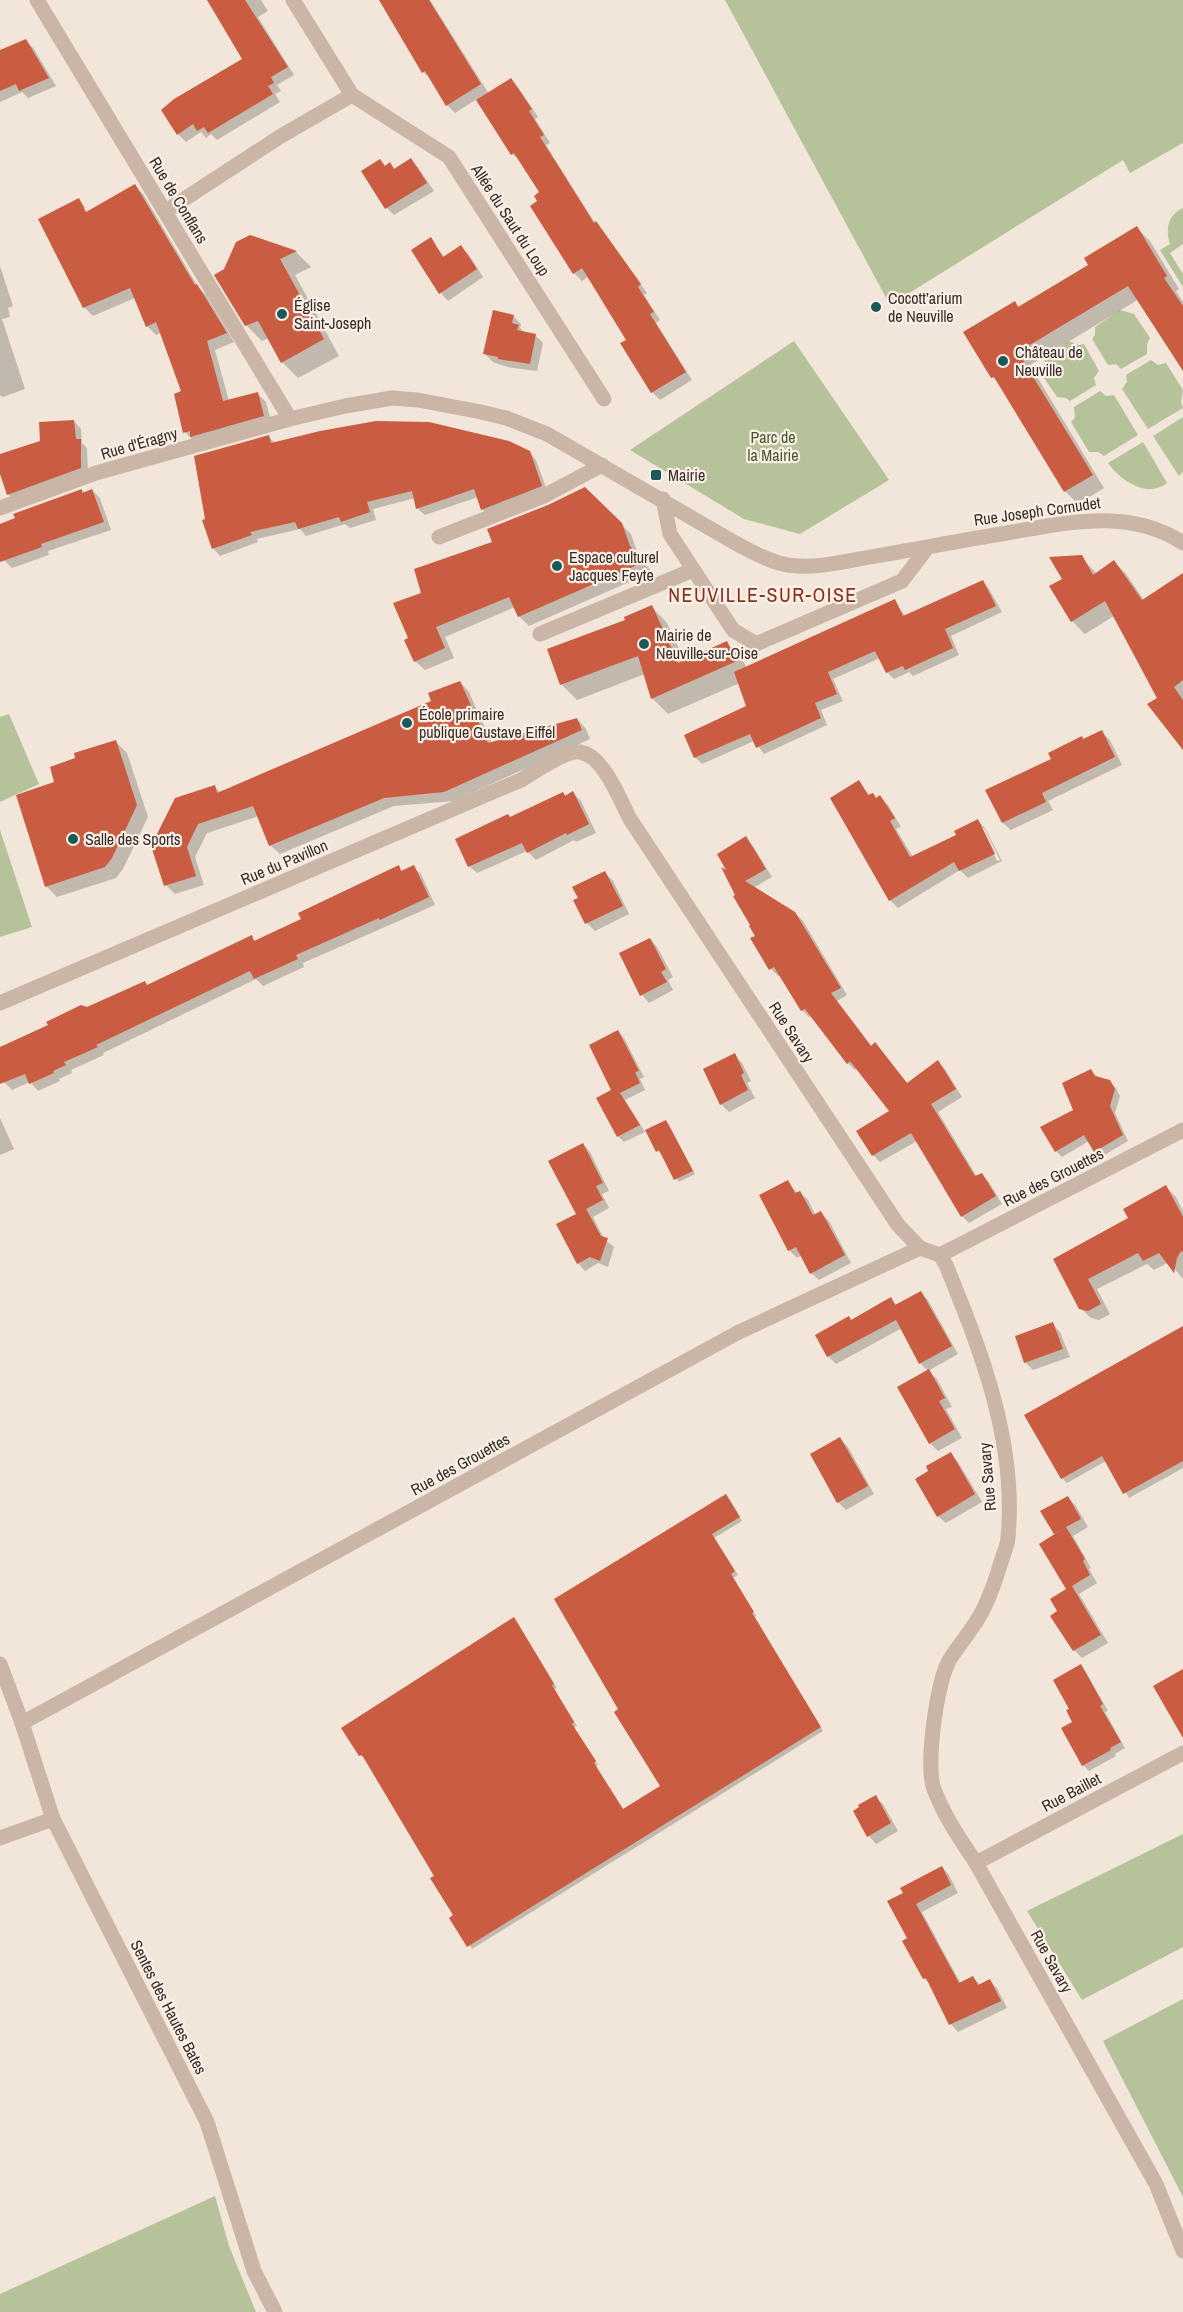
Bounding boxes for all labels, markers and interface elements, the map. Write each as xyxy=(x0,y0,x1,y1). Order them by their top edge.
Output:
street label: Rue de Conflans xyxy=(144,152,214,248)
street label: Allée du Saut du Loup xyxy=(466,159,555,280)
place label: Cocott’arium de Neuville xyxy=(888,287,962,327)
place label: Église Saint-Joseph xyxy=(294,294,371,334)
marker: Cocott’arium de Neuville xyxy=(869,300,883,314)
marker: Église Saint-Joseph xyxy=(275,307,289,321)
place label: Château de Neuville xyxy=(1015,341,1083,381)
marker: Château de Neuville xyxy=(996,354,1010,368)
street label: Rue d'Éragny xyxy=(98,421,180,464)
park label: Parc de la Mairie xyxy=(747,426,799,466)
place label: Mairie xyxy=(668,464,705,486)
marker: Mairie xyxy=(649,468,663,482)
street label: Rue Joseph Cornudet xyxy=(972,491,1102,531)
place label: Espace culturel Jacques Feyte xyxy=(569,546,659,586)
marker: Espace culturel Jacques Feyte xyxy=(550,559,564,573)
district label: NEUVILLE-SUR-OISE xyxy=(668,581,858,608)
place label: Mairie de Neuville-sur-Oise xyxy=(656,624,758,664)
marker: Mairie de Neuville-sur-Oise xyxy=(637,637,651,651)
place label: École primaire publique Gustave Eiffel xyxy=(419,703,555,743)
marker: École primaire publique Gustave Eiffel xyxy=(400,716,414,730)
place label: Salle des Sports xyxy=(85,828,181,850)
marker: Salle des Sports xyxy=(66,832,80,846)
street label: Rue du Pavillon xyxy=(237,834,331,890)
street label: Rue Savary xyxy=(764,997,820,1067)
street label: Rue des Grouettes xyxy=(999,1142,1107,1212)
street label: Rue des Grouettes xyxy=(407,1428,513,1500)
street label: Rue Savary xyxy=(973,1441,1001,1512)
street label: Rue Baillet xyxy=(1037,1767,1105,1817)
street label: Rue Savary xyxy=(1026,1926,1078,1997)
street label: Sentes des Hautes Bates xyxy=(126,1936,212,2078)

